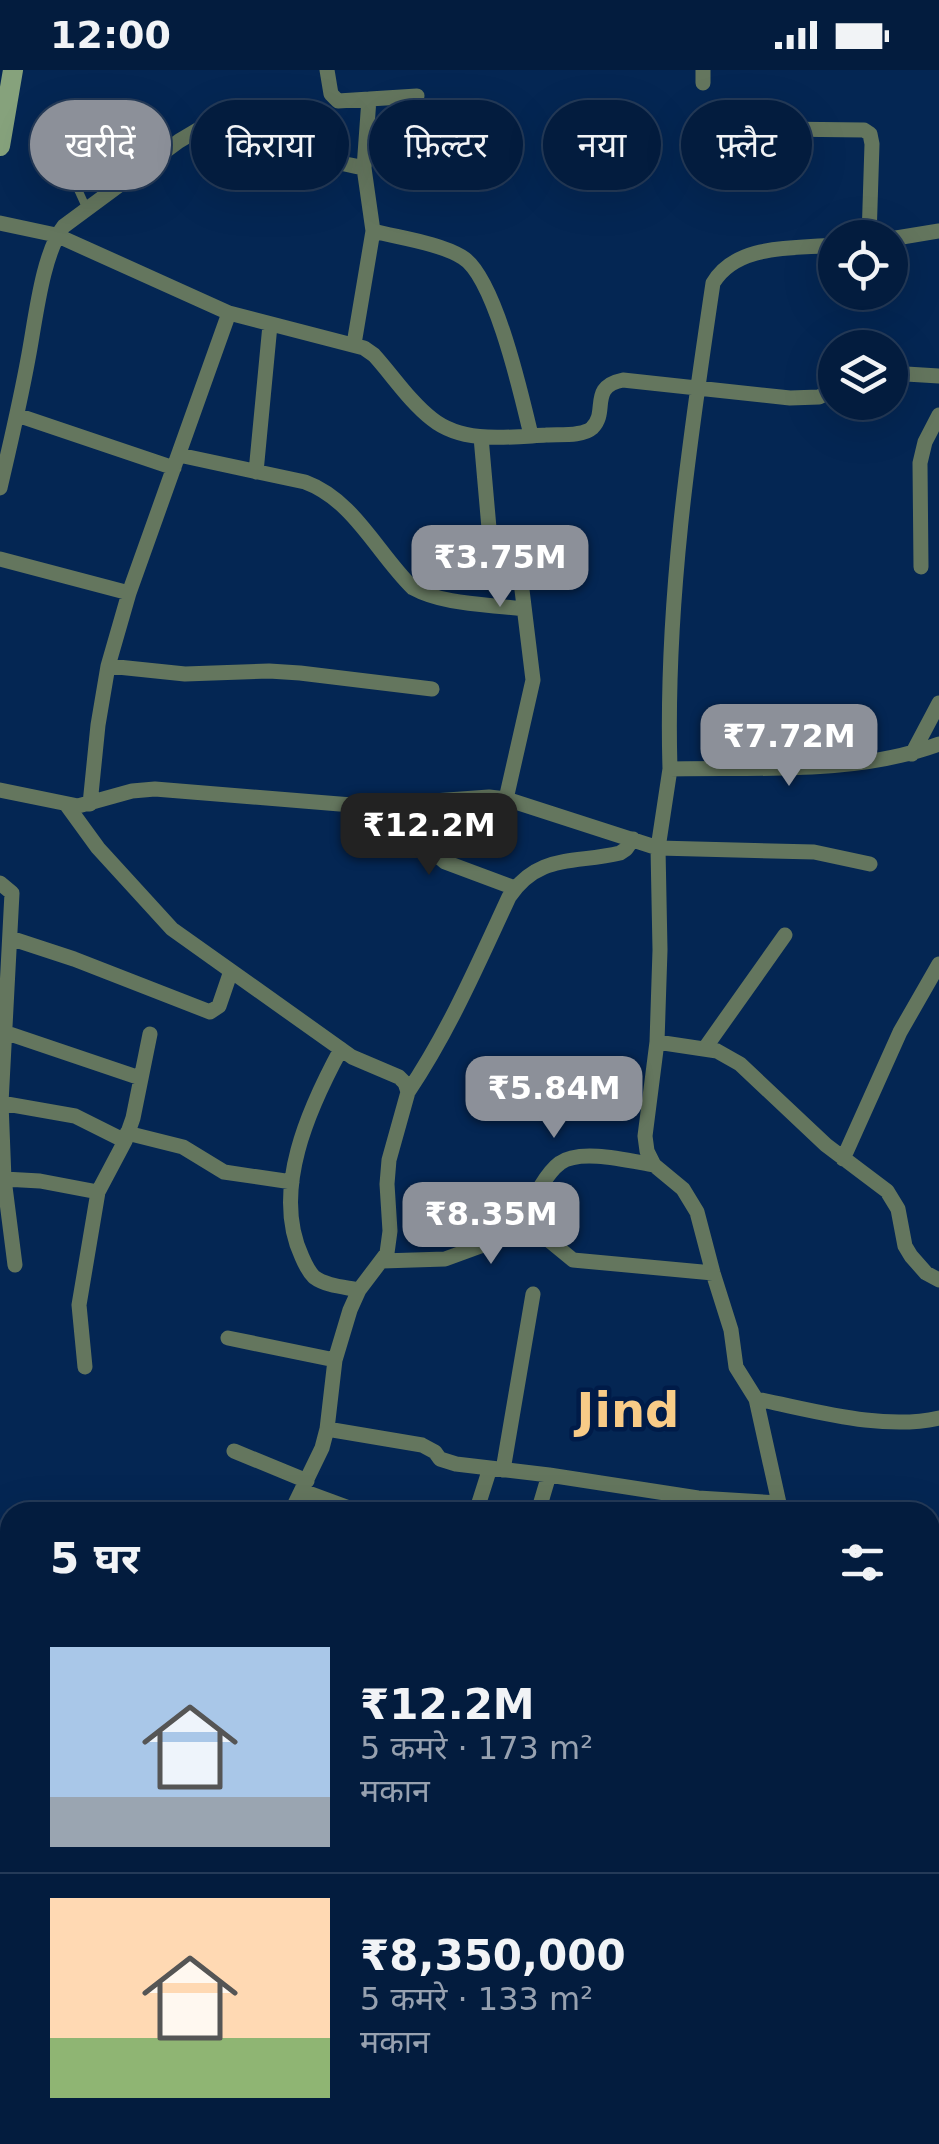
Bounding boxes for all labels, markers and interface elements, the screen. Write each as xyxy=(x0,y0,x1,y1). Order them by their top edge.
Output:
text: 12:00 xyxy=(50,13,171,57)
chip: खरीदें xyxy=(30,100,171,190)
chip: किराया xyxy=(191,100,349,190)
chip: फ़िल्टर xyxy=(369,100,523,190)
chip: नया xyxy=(543,100,661,190)
chip: फ़्लैट xyxy=(681,100,812,190)
map controls xyxy=(818,220,908,420)
button: locate xyxy=(818,220,908,310)
button: layers xyxy=(818,330,908,420)
pin: ₹3.75M xyxy=(419,525,581,610)
text: ₹3.75M xyxy=(433,538,567,576)
pin: ₹7.72M xyxy=(708,704,870,789)
text: ₹7.72M xyxy=(722,717,856,755)
pin: ₹12.2M xyxy=(348,793,510,878)
text: ₹12.2M xyxy=(362,806,496,844)
pin: ₹5.84M xyxy=(473,1056,635,1141)
text: ₹5.84M xyxy=(487,1069,621,1107)
pin: ₹8.35M xyxy=(410,1182,572,1267)
text: ₹8.35M xyxy=(424,1195,558,1233)
district label: Jind xyxy=(574,1382,679,1438)
text: 5 घर xyxy=(50,1534,140,1583)
icon: filters xyxy=(835,1535,890,1590)
text: ₹12.2M xyxy=(360,1680,535,1729)
icon: home xyxy=(130,1687,250,1807)
text: 5 कमरे · 173 m² xyxy=(360,1729,593,1767)
text: मकान xyxy=(360,1772,430,1810)
text: ₹8,350,000 xyxy=(360,1931,626,1980)
icon: home xyxy=(130,1938,250,2058)
text: 5 कमरे · 133 m² xyxy=(360,1980,593,2018)
text: मकान xyxy=(360,2023,430,2061)

